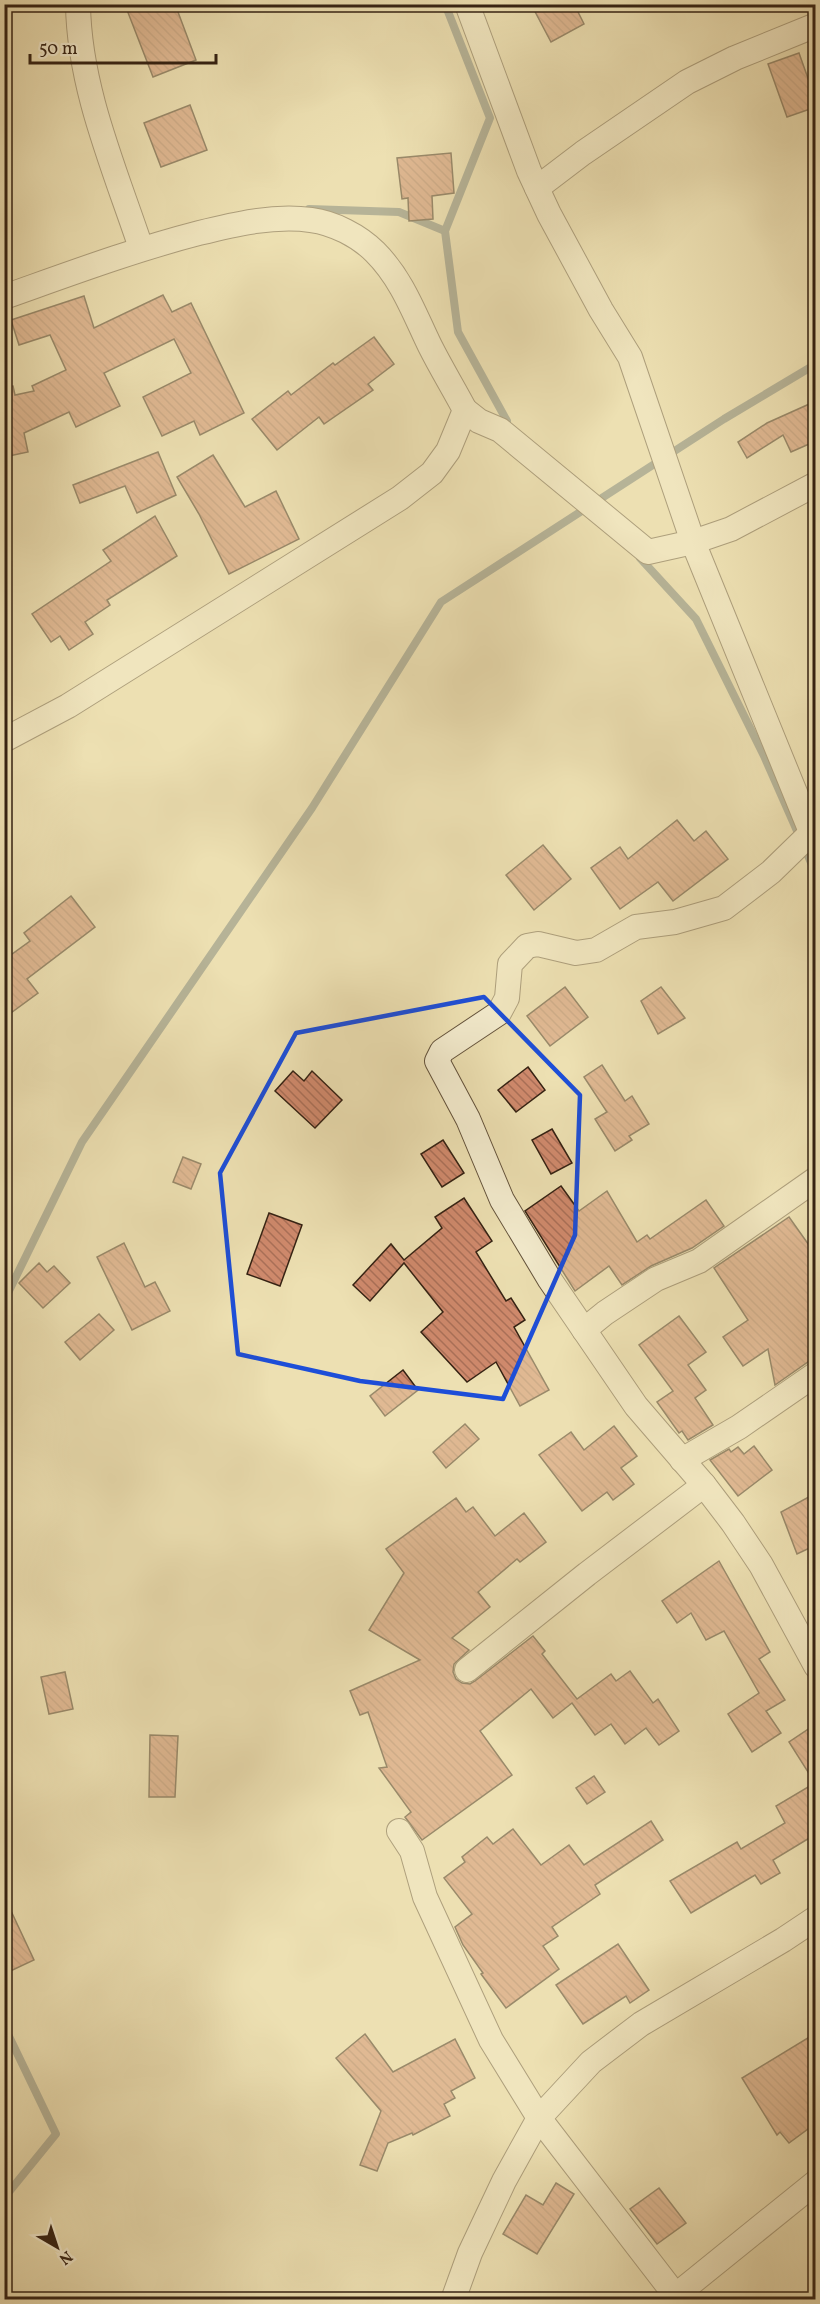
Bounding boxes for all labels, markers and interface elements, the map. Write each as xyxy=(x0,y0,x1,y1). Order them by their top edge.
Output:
scale bar xyxy=(30,27,216,65)
text: 50 m xyxy=(39,37,78,62)
north arrow xyxy=(27,2217,87,2277)
text: N xyxy=(53,2245,77,2270)

